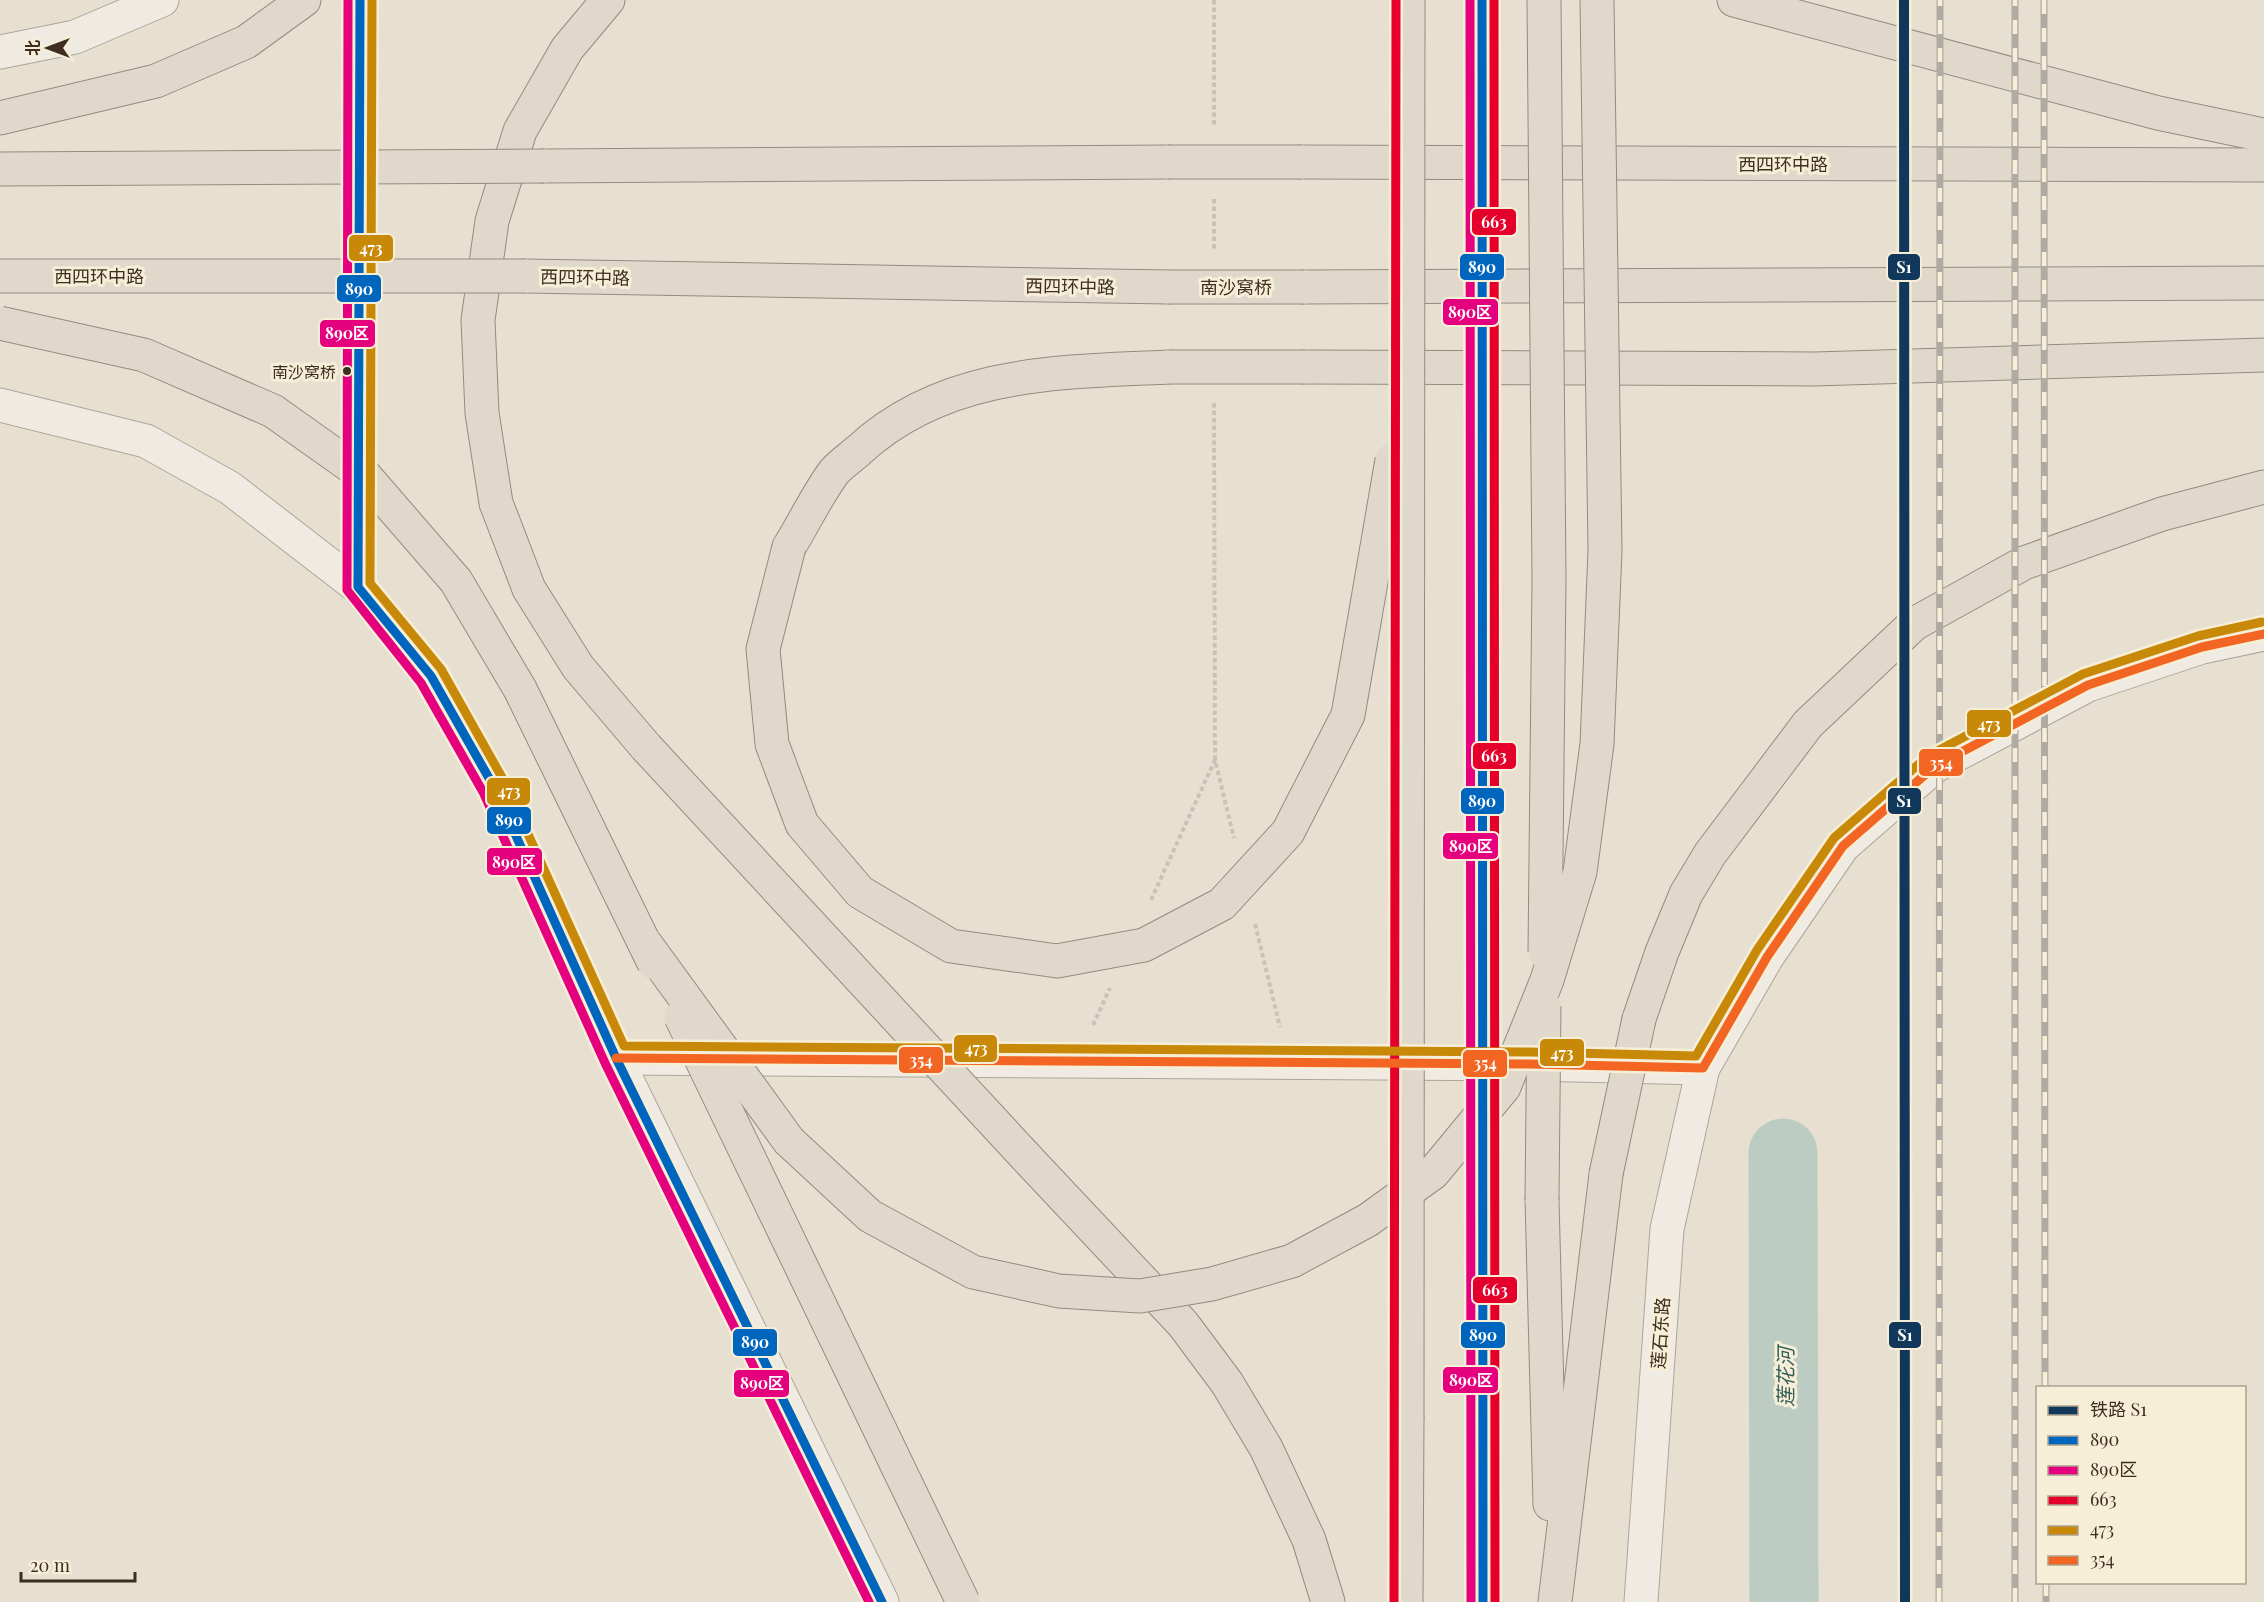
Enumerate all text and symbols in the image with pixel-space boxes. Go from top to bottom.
north arrow [18,18,78,78]
text: 北 [22,40,43,56]
street label: 西四环中路 [1738,152,1828,176]
line badge: 663 [1471,208,1517,236]
text: 663 [1481,211,1507,232]
line badge: 473 [348,234,394,262]
text: 473 [359,237,383,258]
line badge: 890 [1459,253,1505,281]
line badge: S1 [1887,253,1921,281]
text: 890 [1468,256,1496,277]
text: S1 [1896,256,1912,277]
street label: 西四环中路 [54,264,144,288]
street label: 西四环中路 [540,264,630,290]
street label: 西四环中路 [1025,273,1115,299]
line badge: 890 [336,274,382,303]
street label: 南沙窝桥 [1200,275,1272,299]
text: 890 [345,278,373,299]
line badge: 890区 [1442,298,1499,326]
text: 890区 [1448,301,1492,322]
line badge: 890区 [319,319,376,348]
text: 890区 [325,322,369,343]
place label: 南沙窝桥 [272,361,336,382]
marker: 南沙窝桥 [341,365,353,377]
line badge: 473 [1966,709,2012,738]
text: 473 [1977,713,2001,734]
line badge: 663 [1472,742,1517,770]
text: 663 [1481,745,1507,766]
line badge: 354 [1918,748,1964,777]
text: 354 [1929,752,1953,773]
line badge: 473 [486,777,531,806]
text: 473 [497,780,521,801]
line badge: 890 [1460,787,1505,815]
line badge: S1 [1887,787,1922,815]
text: 890 [1468,790,1496,811]
text: S1 [1896,790,1912,811]
line badge: 890 [486,806,532,835]
text: 890 [495,809,523,830]
line badge: 890区 [1442,832,1499,860]
text: 890区 [1449,835,1493,856]
line badge: 890区 [486,847,543,876]
text: 890区 [492,851,536,872]
line badge: 473 [953,1034,998,1063]
text: 473 [964,1037,988,1058]
line badge: 473 [1539,1038,1585,1067]
text: 473 [1550,1042,1574,1063]
line badge: 354 [898,1046,944,1074]
text: 354 [909,1049,933,1070]
line badge: 354 [1462,1049,1508,1078]
text: 354 [1473,1052,1497,1073]
line badge: 663 [1472,1276,1518,1304]
text: 663 [1482,1279,1508,1300]
street label: 莲石东路 [1646,1296,1674,1370]
line badge: 890 [1460,1321,1506,1349]
line badge: S1 [1888,1321,1922,1349]
text: 890 [1469,1324,1497,1345]
text: S1 [1897,1324,1913,1345]
line badge: 890 [732,1328,778,1357]
text: 890 [741,1331,769,1352]
water label: 莲花河 [1771,1343,1798,1407]
line badge: 890区 [1442,1366,1499,1394]
line badge: 890区 [733,1369,790,1398]
text: 890区 [1449,1369,1493,1390]
text: 890区 [740,1372,784,1393]
legend [2036,1386,2246,1584]
text: 铁路 S1 [2090,1397,2147,1421]
text: 890 [2090,1427,2119,1451]
text: 890区 [2090,1457,2137,1481]
text: 663 [2090,1487,2117,1511]
text: 473 [2090,1517,2114,1541]
scale bar [21,1545,135,1583]
text: 354 [2090,1547,2115,1571]
text: 20 m [30,1553,70,1577]

